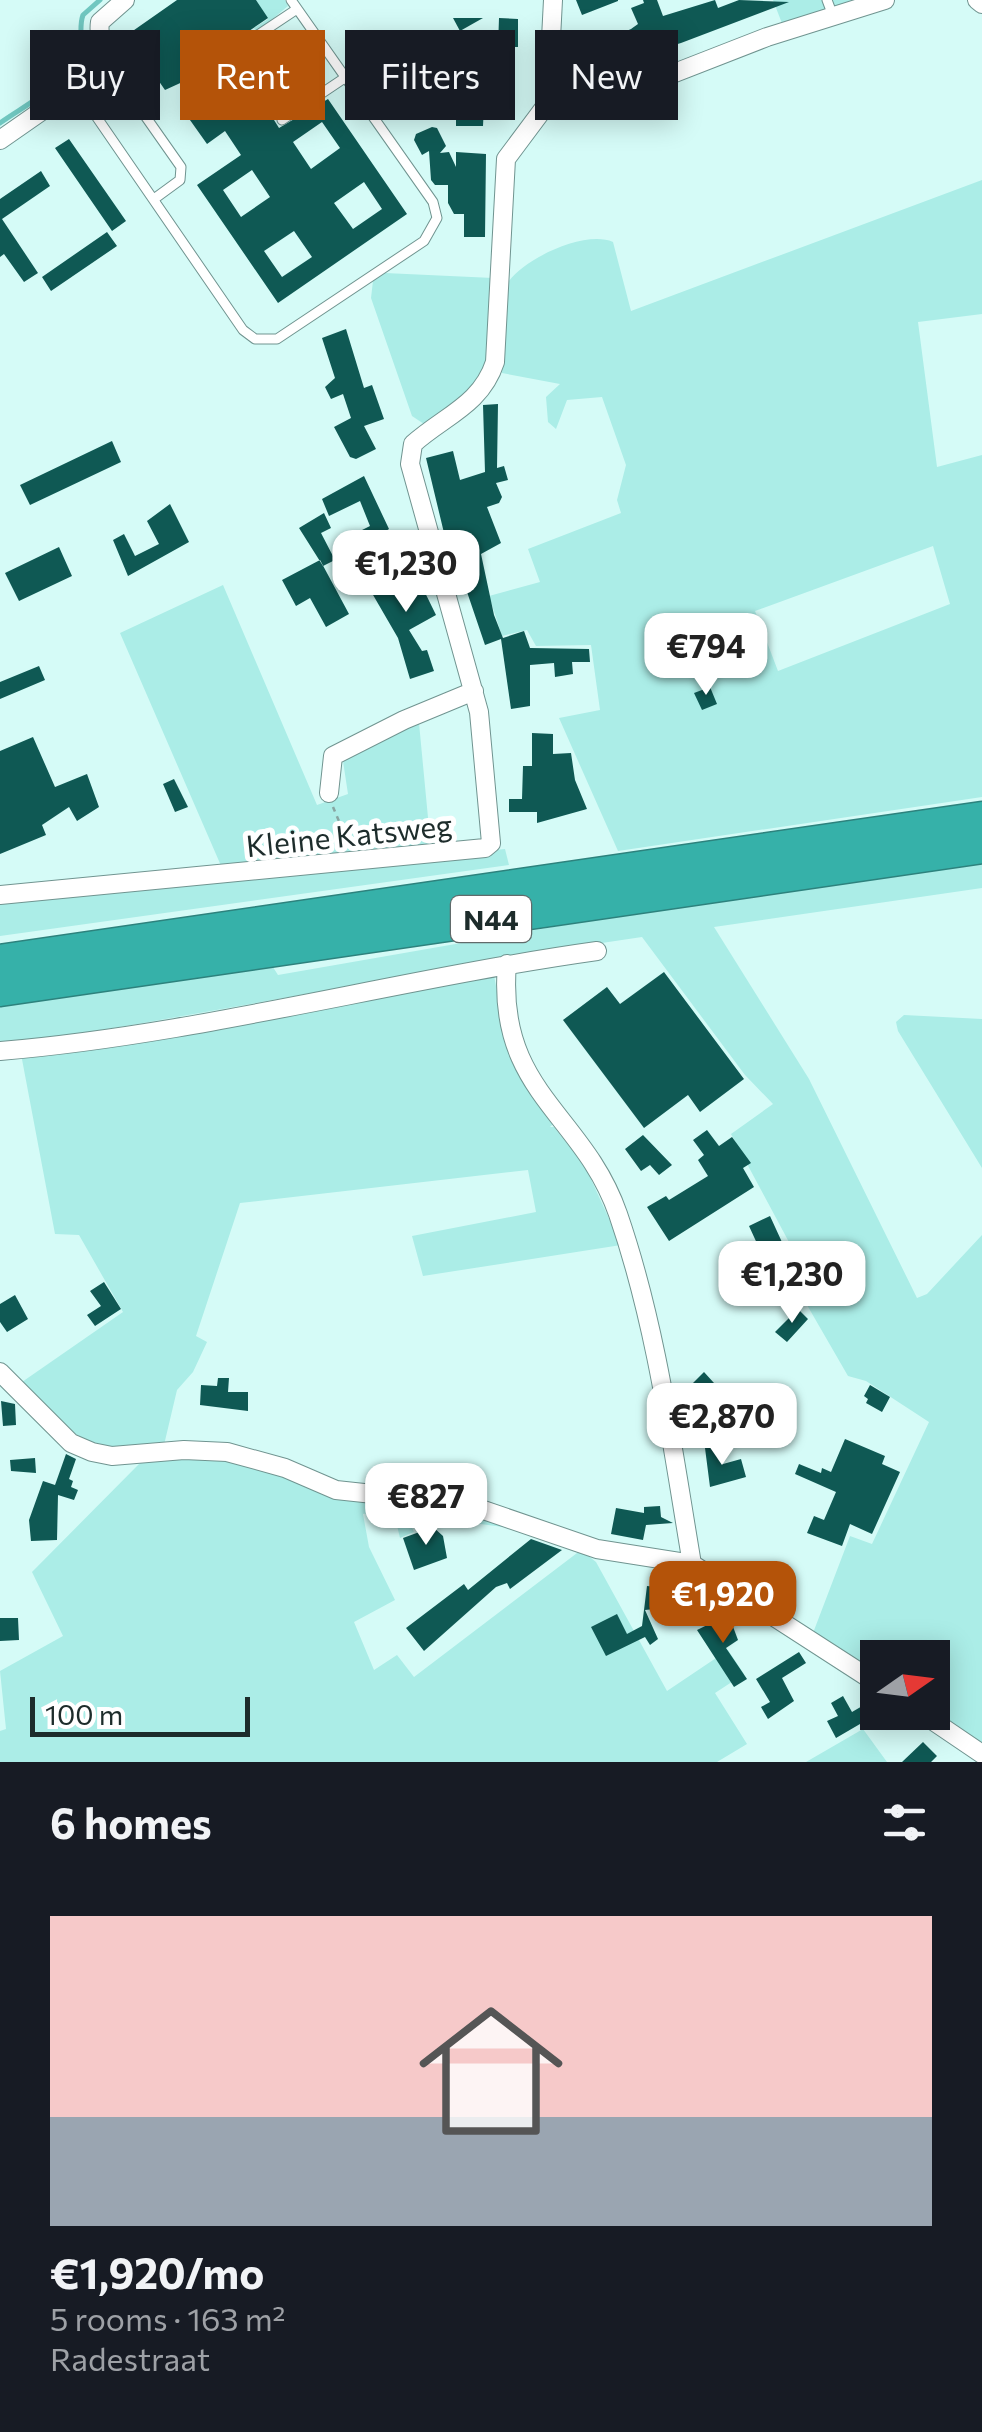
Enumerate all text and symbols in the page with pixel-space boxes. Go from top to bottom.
chip: Buy [30,30,160,120]
chip: Rent [180,30,325,120]
chip: Filters [345,30,515,120]
chip: New [535,30,678,120]
pin: €1,230 [325,530,487,615]
text: €1,230 [354,542,458,582]
pin: €794 [647,613,765,698]
text: €794 [666,625,746,665]
street label: Kleine Katsweg [244,805,454,863]
road number: N44 [451,896,531,942]
pin: €1,230 [711,1241,873,1326]
text: €1,230 [740,1253,844,1293]
pin: €2,870 [641,1383,803,1468]
text: €2,870 [669,1395,775,1435]
pin: €827 [367,1463,485,1548]
text: €827 [387,1475,465,1515]
pin: €1,920 [642,1561,804,1646]
text: €1,920 [671,1573,775,1613]
north arrow [860,1640,950,1730]
map controls [860,1640,950,1730]
scale bar [30,1692,250,1736]
text: 100 m [45,1697,123,1731]
icon: filters [877,1795,932,1850]
text: 6 homes [50,1796,212,1848]
icon: home [401,1981,581,2161]
text: €1,920/mo [50,2246,264,2298]
text: 5 rooms · 163 m² [50,2298,285,2338]
text: Radestraat [50,2338,210,2378]

